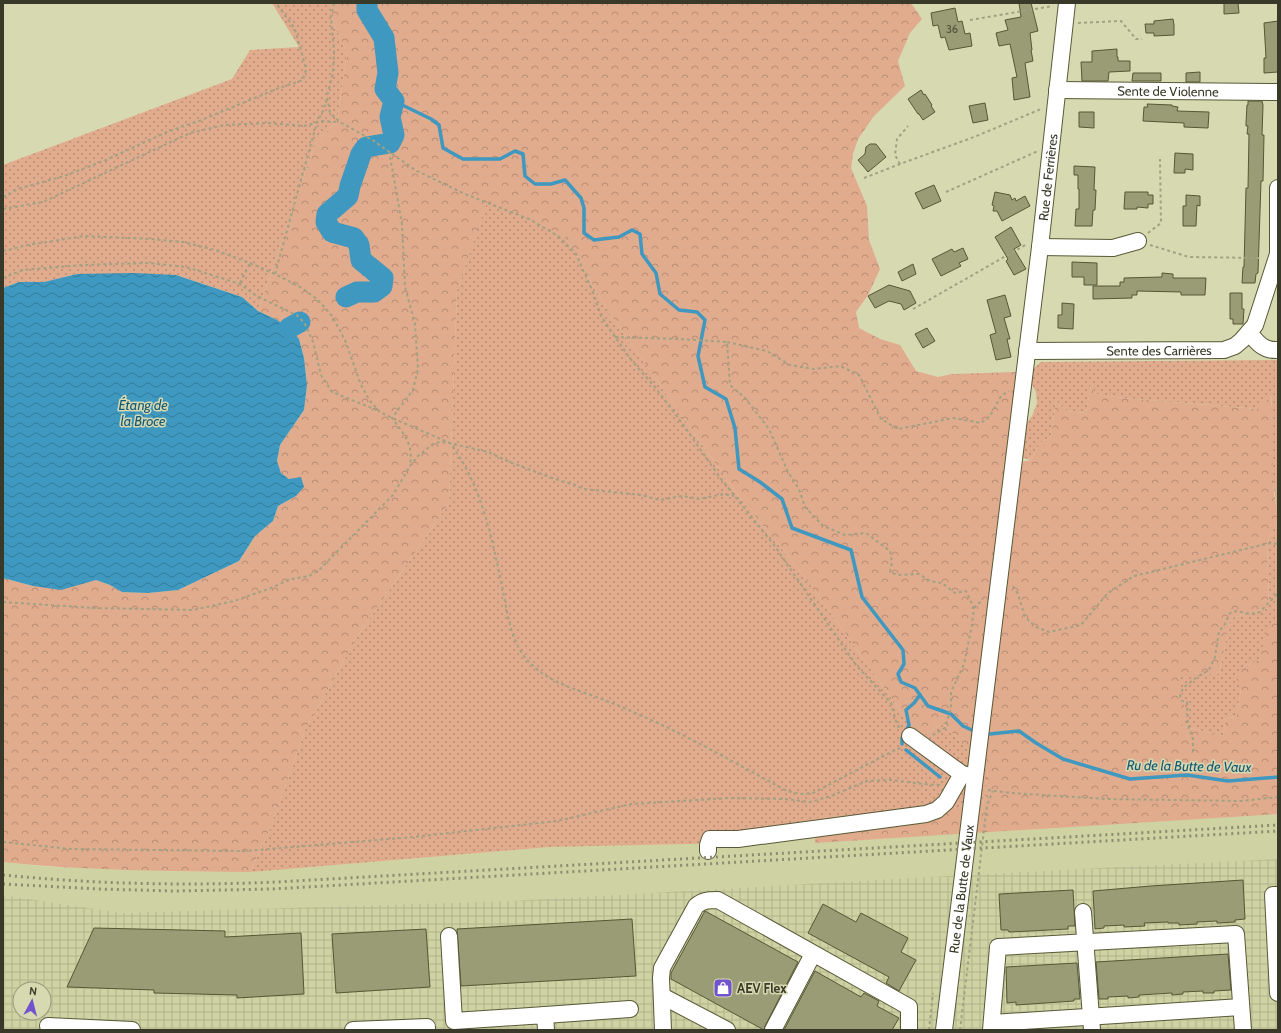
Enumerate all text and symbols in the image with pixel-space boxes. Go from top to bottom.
house number: 36 [946,22,958,36]
street label: Sente de Violenne [1117,83,1219,99]
street label: Rue de Ferrières [1035,132,1061,222]
street label: Sente des Carrières [1106,342,1212,359]
water label: Étang de la Broce [118,396,168,430]
water label: Ru de la Butte de Vaux [1126,756,1253,776]
street label: Rue de la Butte de Vaux [945,823,977,954]
shop icon: AEV Flex [712,977,734,999]
place label: AEV Flex [737,980,787,996]
north arrow [12,981,52,1021]
text: N [29,984,38,998]

